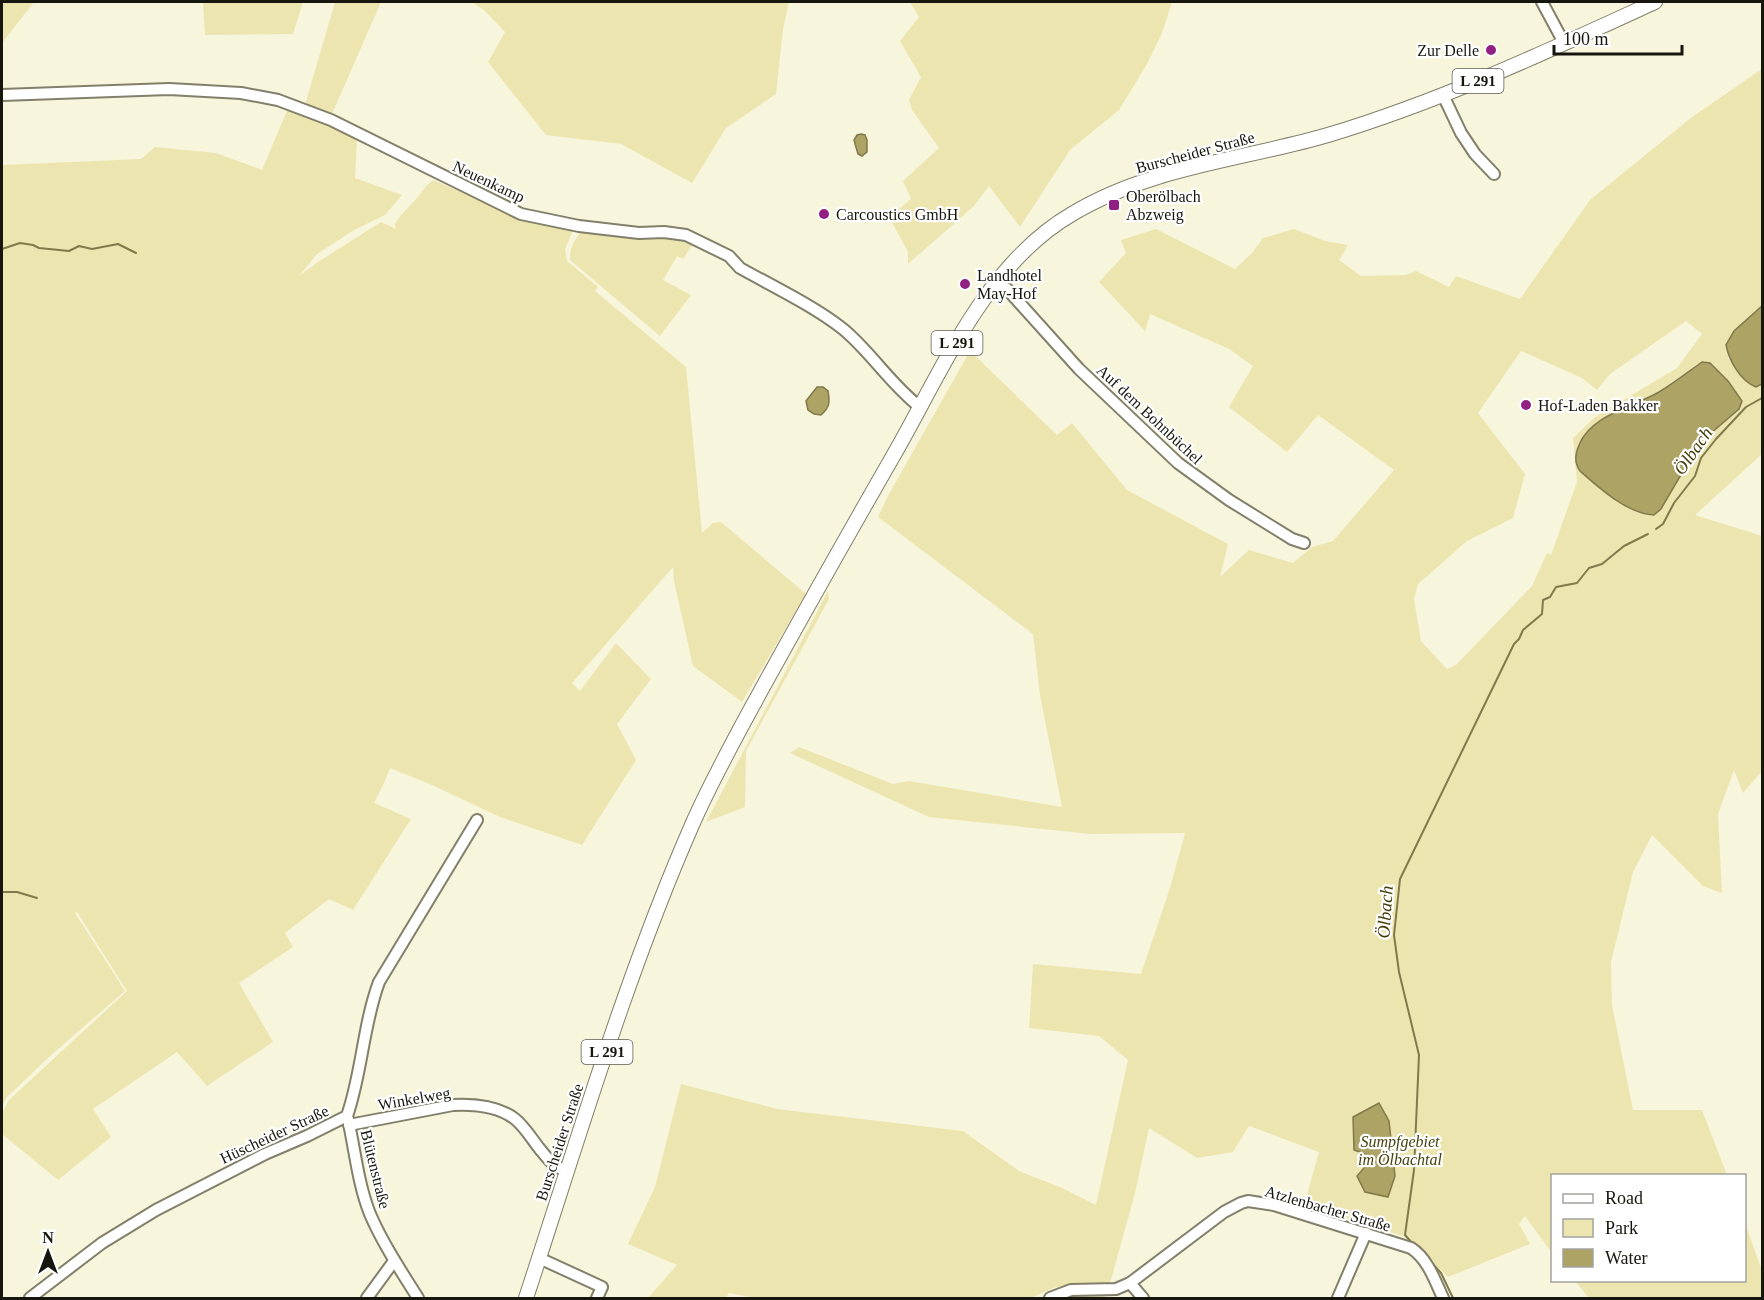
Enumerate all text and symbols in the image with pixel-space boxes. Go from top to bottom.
scale bar [1554,18,1682,56]
text: 100 m [1563,29,1609,49]
place label: Zur Delle [1417,42,1479,59]
marker: Zur Delle [1484,43,1498,57]
road number: L 291 [1452,69,1504,93]
street label: Burscheider Straße [1134,128,1256,177]
street label: Neuenkamp [450,157,527,206]
place label: Oberölbach Abzweig [1126,188,1201,224]
marker: Oberölbach Abzweig [1107,198,1121,212]
place label: Carcoustics GmbH [836,206,959,223]
marker: Carcoustics GmbH [817,207,831,221]
place label: Landhotel May-Hof [977,267,1042,303]
marker: Landhotel May-Hof [958,277,972,291]
road number: L 291 [932,331,982,355]
street label: Auf dem Bohnbüchel [1093,361,1206,468]
place label: Hof-Laden Bakker [1538,397,1659,414]
marker: Hof-Laden Bakker [1519,398,1533,412]
water label: Ölbach [1670,424,1716,478]
water label: Ölbach [1373,885,1397,939]
road number: L 291 [582,1040,632,1064]
street label: Burscheider Straße [533,1081,586,1203]
street label: Winkelweg [377,1084,452,1114]
street label: Hüscheider Straße [217,1102,331,1167]
street label: Blütenstraße [357,1128,394,1210]
park label: Sumpfgebiet im Ölbachtal [1358,1133,1443,1168]
legend [1551,1174,1746,1282]
street label: Atzlenbacher Straße [1263,1182,1393,1235]
text: Road [1605,1188,1643,1208]
text: Park [1605,1218,1638,1238]
north arrow [18,1222,78,1282]
text: N [42,1229,54,1246]
text: Water [1605,1248,1648,1268]

